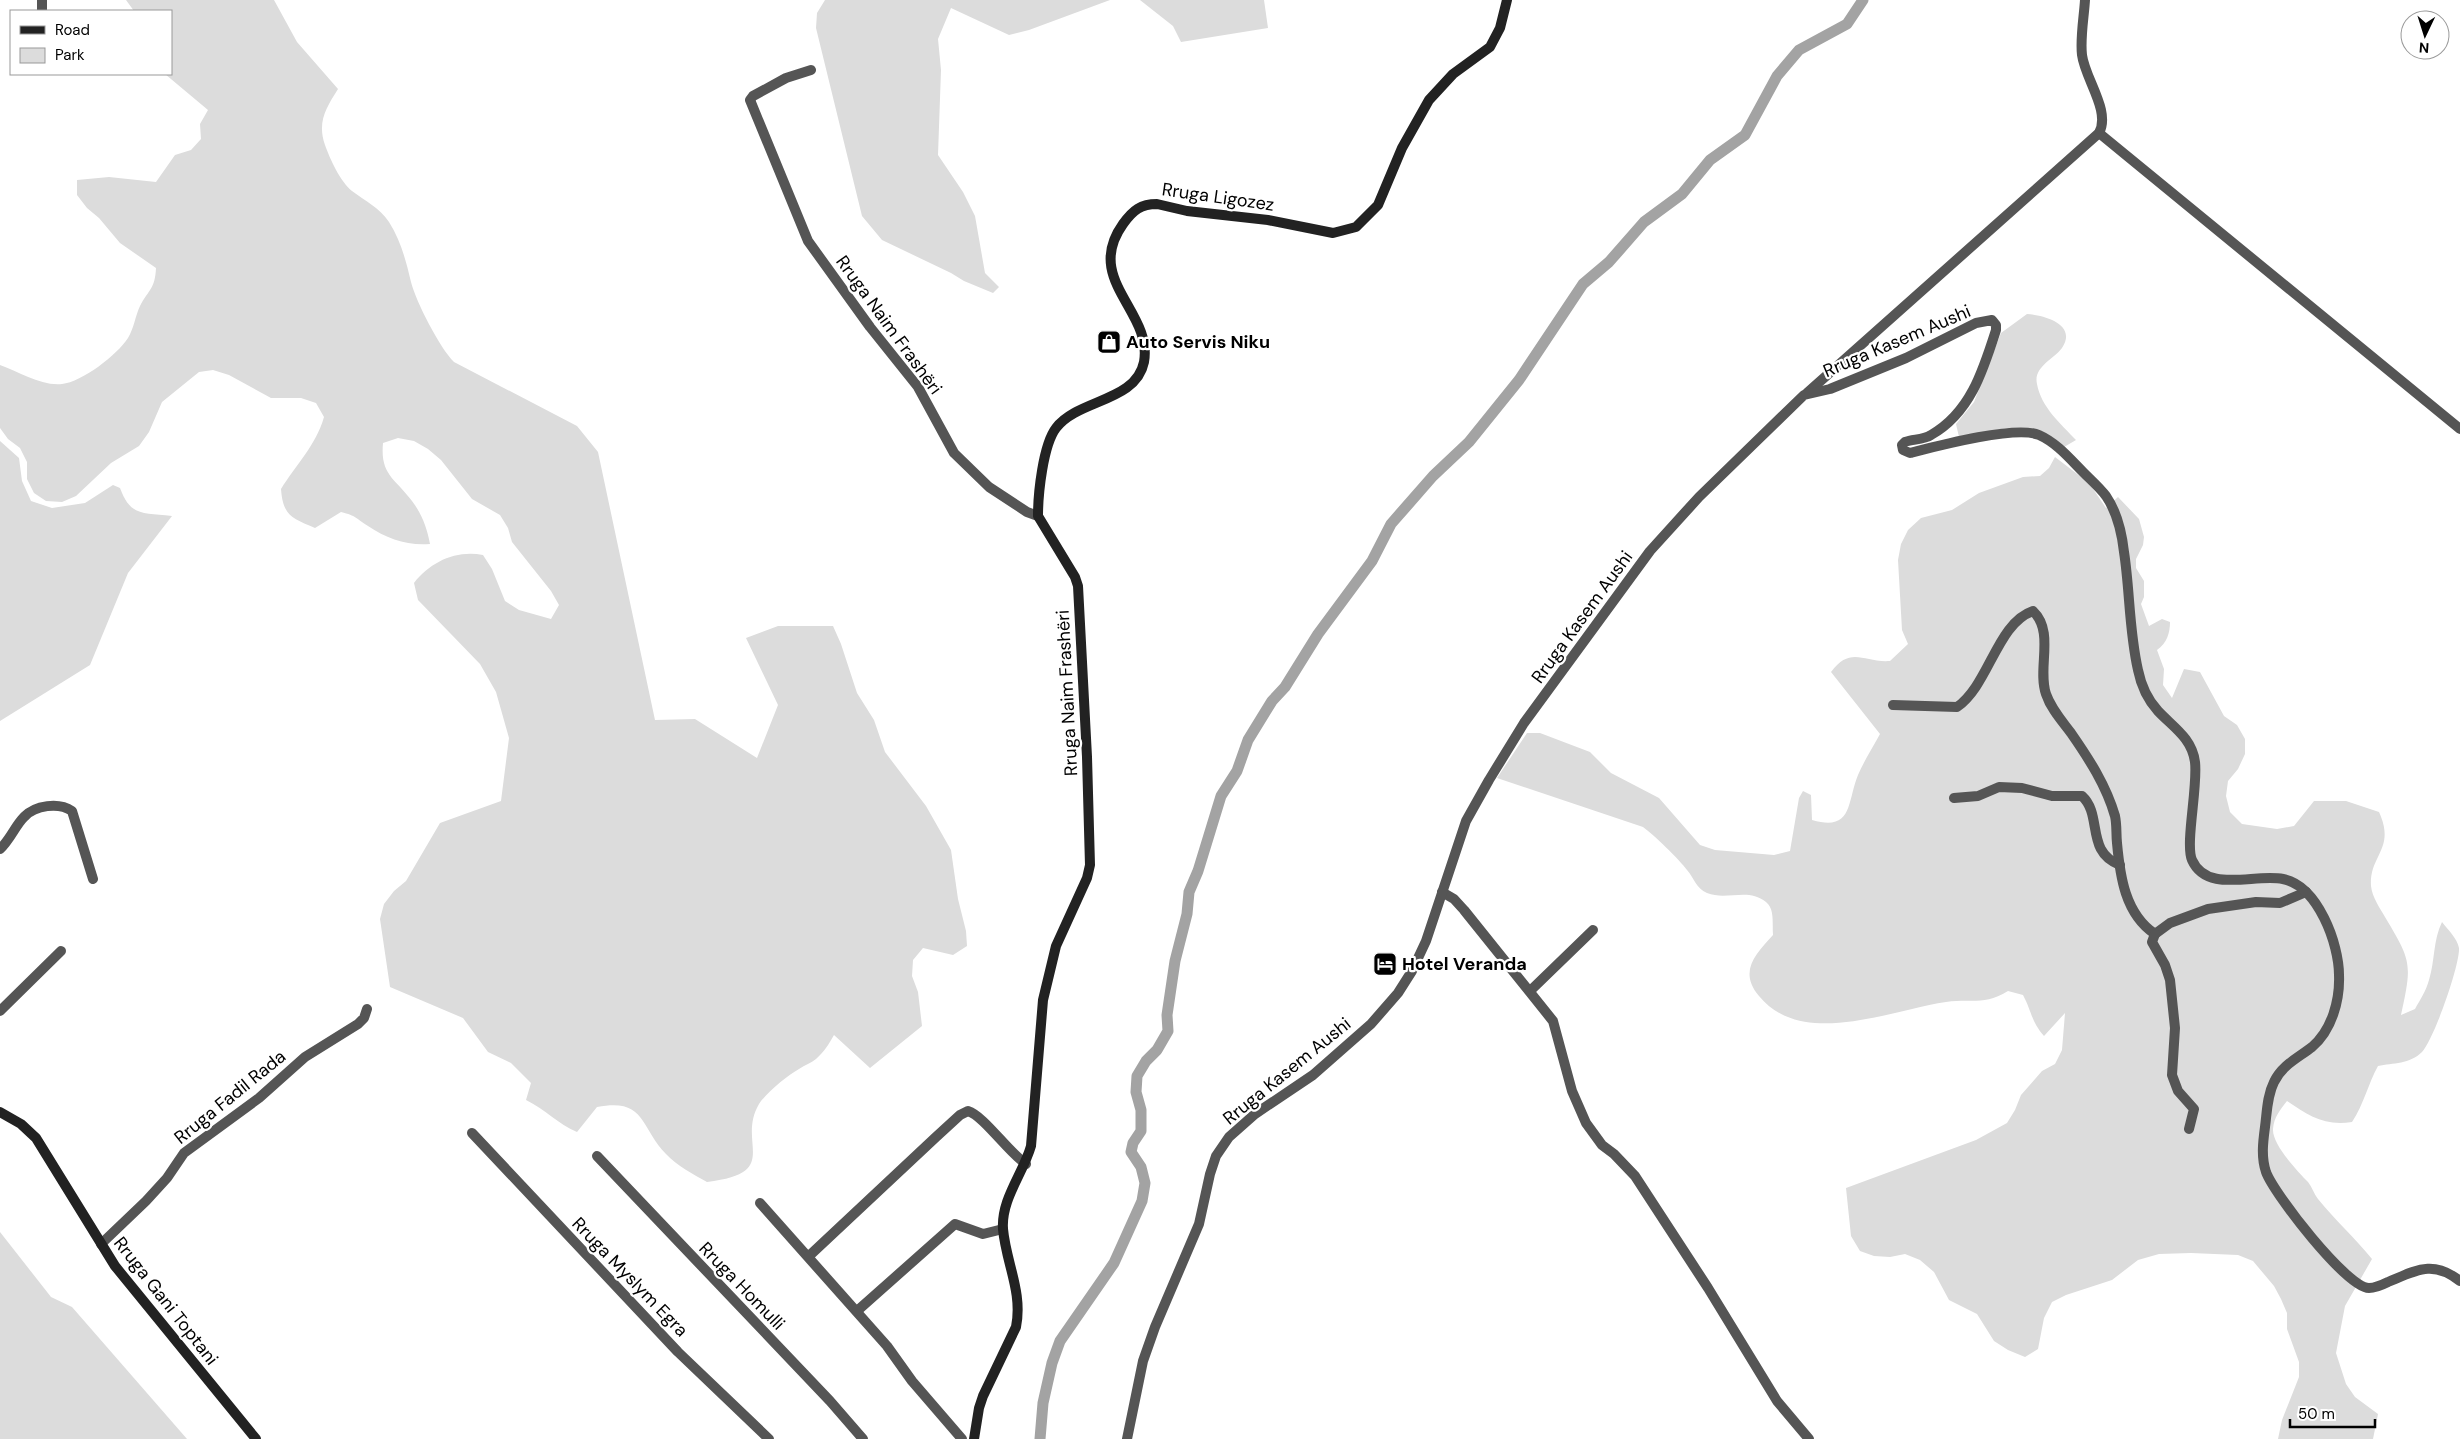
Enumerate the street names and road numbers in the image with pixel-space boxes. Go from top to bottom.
street label: Rruga Ligozez [1160,177,1276,217]
street label: Rruga Naim Frashëri [830,251,948,399]
street label: Rruga Kasem Aushi [1820,299,1974,383]
street label: Rruga Kasem Aushi [1526,546,1638,688]
street label: Rruga Naim Frashëri [1051,609,1083,777]
street label: Rruga Kasem Aushi [1218,1012,1356,1130]
street label: Rruga Fadil Rada [169,1045,291,1149]
street label: Rruga Myslym Egra [567,1212,693,1342]
street label: Rruga Gani Toptani [108,1232,224,1370]
street label: Rruga Homulli [694,1237,790,1335]

